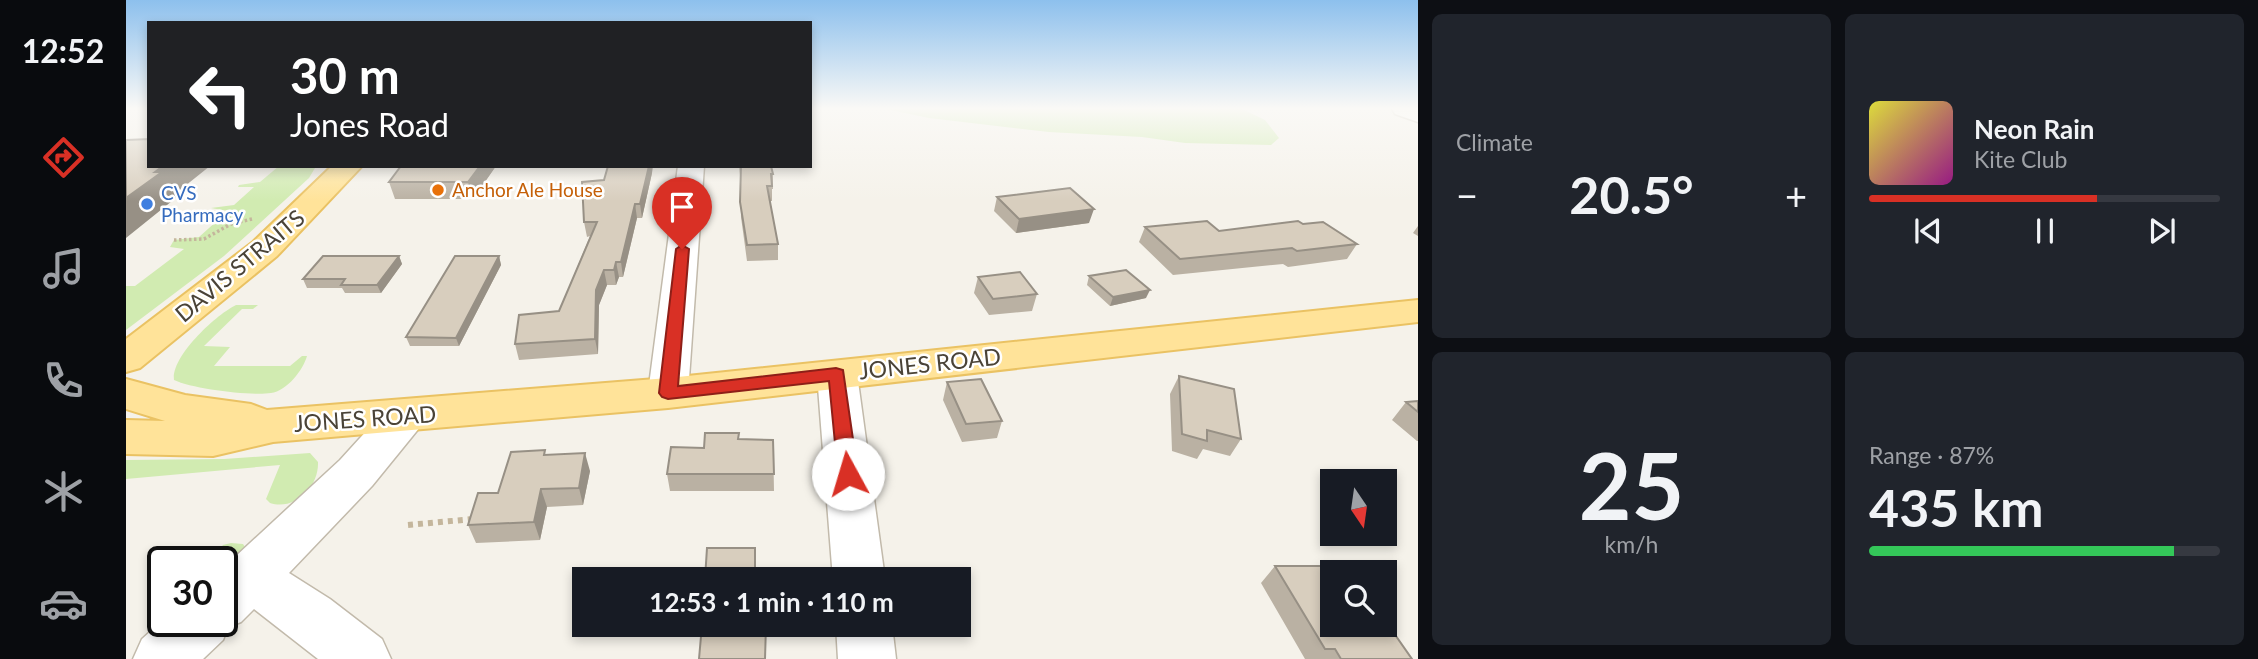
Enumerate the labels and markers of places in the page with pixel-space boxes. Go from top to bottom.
pin [652,177,712,249]
place label: Anchor Ale House [452,178,603,201]
place label: CVS Pharmacy [161,181,243,226]
marker: Anchor Ale House [430,182,446,198]
marker: CVS Pharmacy [139,196,155,212]

